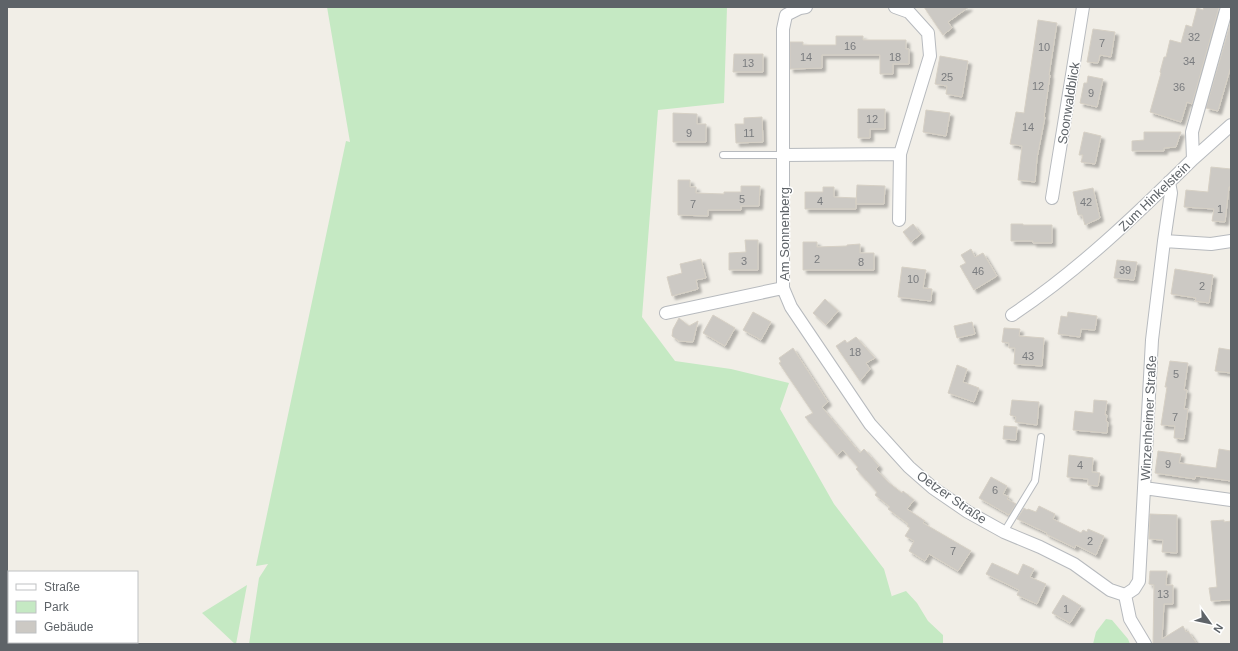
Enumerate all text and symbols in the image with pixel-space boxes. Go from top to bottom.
house number: 32 [1188,31,1200,43]
house number: 7 [1099,37,1105,49]
house number: 16 [844,40,856,52]
house number: 10 [1038,41,1050,53]
house number: 14 [800,51,812,63]
house number: 18 [889,51,901,63]
house number: 34 [1183,55,1195,67]
house number: 13 [742,57,754,69]
street label: Soonwaldblick [1055,60,1082,145]
house number: 25 [941,71,953,83]
house number: 12 [1032,80,1044,92]
house number: 36 [1173,81,1185,93]
house number: 9 [1088,87,1094,99]
house number: 12 [866,113,878,125]
house number: 14 [1022,121,1034,133]
house number: 9 [686,127,692,139]
house number: 11 [743,127,755,139]
street label: Zum Hinkelstein [1116,159,1193,234]
street label: Am Sonnenberg [777,187,792,281]
house number: 5 [739,193,745,205]
house number: 4 [817,195,823,207]
house number: 42 [1080,196,1092,208]
house number: 7 [690,198,696,210]
house number: 1 [1217,203,1223,215]
house number: 2 [814,253,820,265]
house number: 3 [741,255,747,267]
house number: 8 [858,256,864,268]
house number: 39 [1119,264,1131,276]
house number: 46 [972,265,984,277]
house number: 10 [907,273,919,285]
house number: 2 [1199,280,1205,292]
house number: 18 [849,346,861,358]
house number: 43 [1022,350,1034,362]
street label: Winzenheimer Straße [1138,355,1159,481]
house number: 5 [1173,368,1179,380]
house number: 7 [1172,411,1178,423]
house number: 9 [1165,458,1171,470]
house number: 4 [1077,459,1083,471]
street label: Oetzer Straße [914,468,989,527]
house number: 6 [992,484,998,496]
house number: 2 [1087,535,1093,547]
house number: 7 [950,545,956,557]
legend [8,571,138,643]
text: Straße [44,580,80,594]
house number: 13 [1157,588,1169,600]
text: Park [44,600,70,614]
house number: 1 [1063,603,1069,615]
north arrow [1190,603,1230,643]
text: Gebäude [44,620,94,634]
text: N [1211,622,1226,635]

